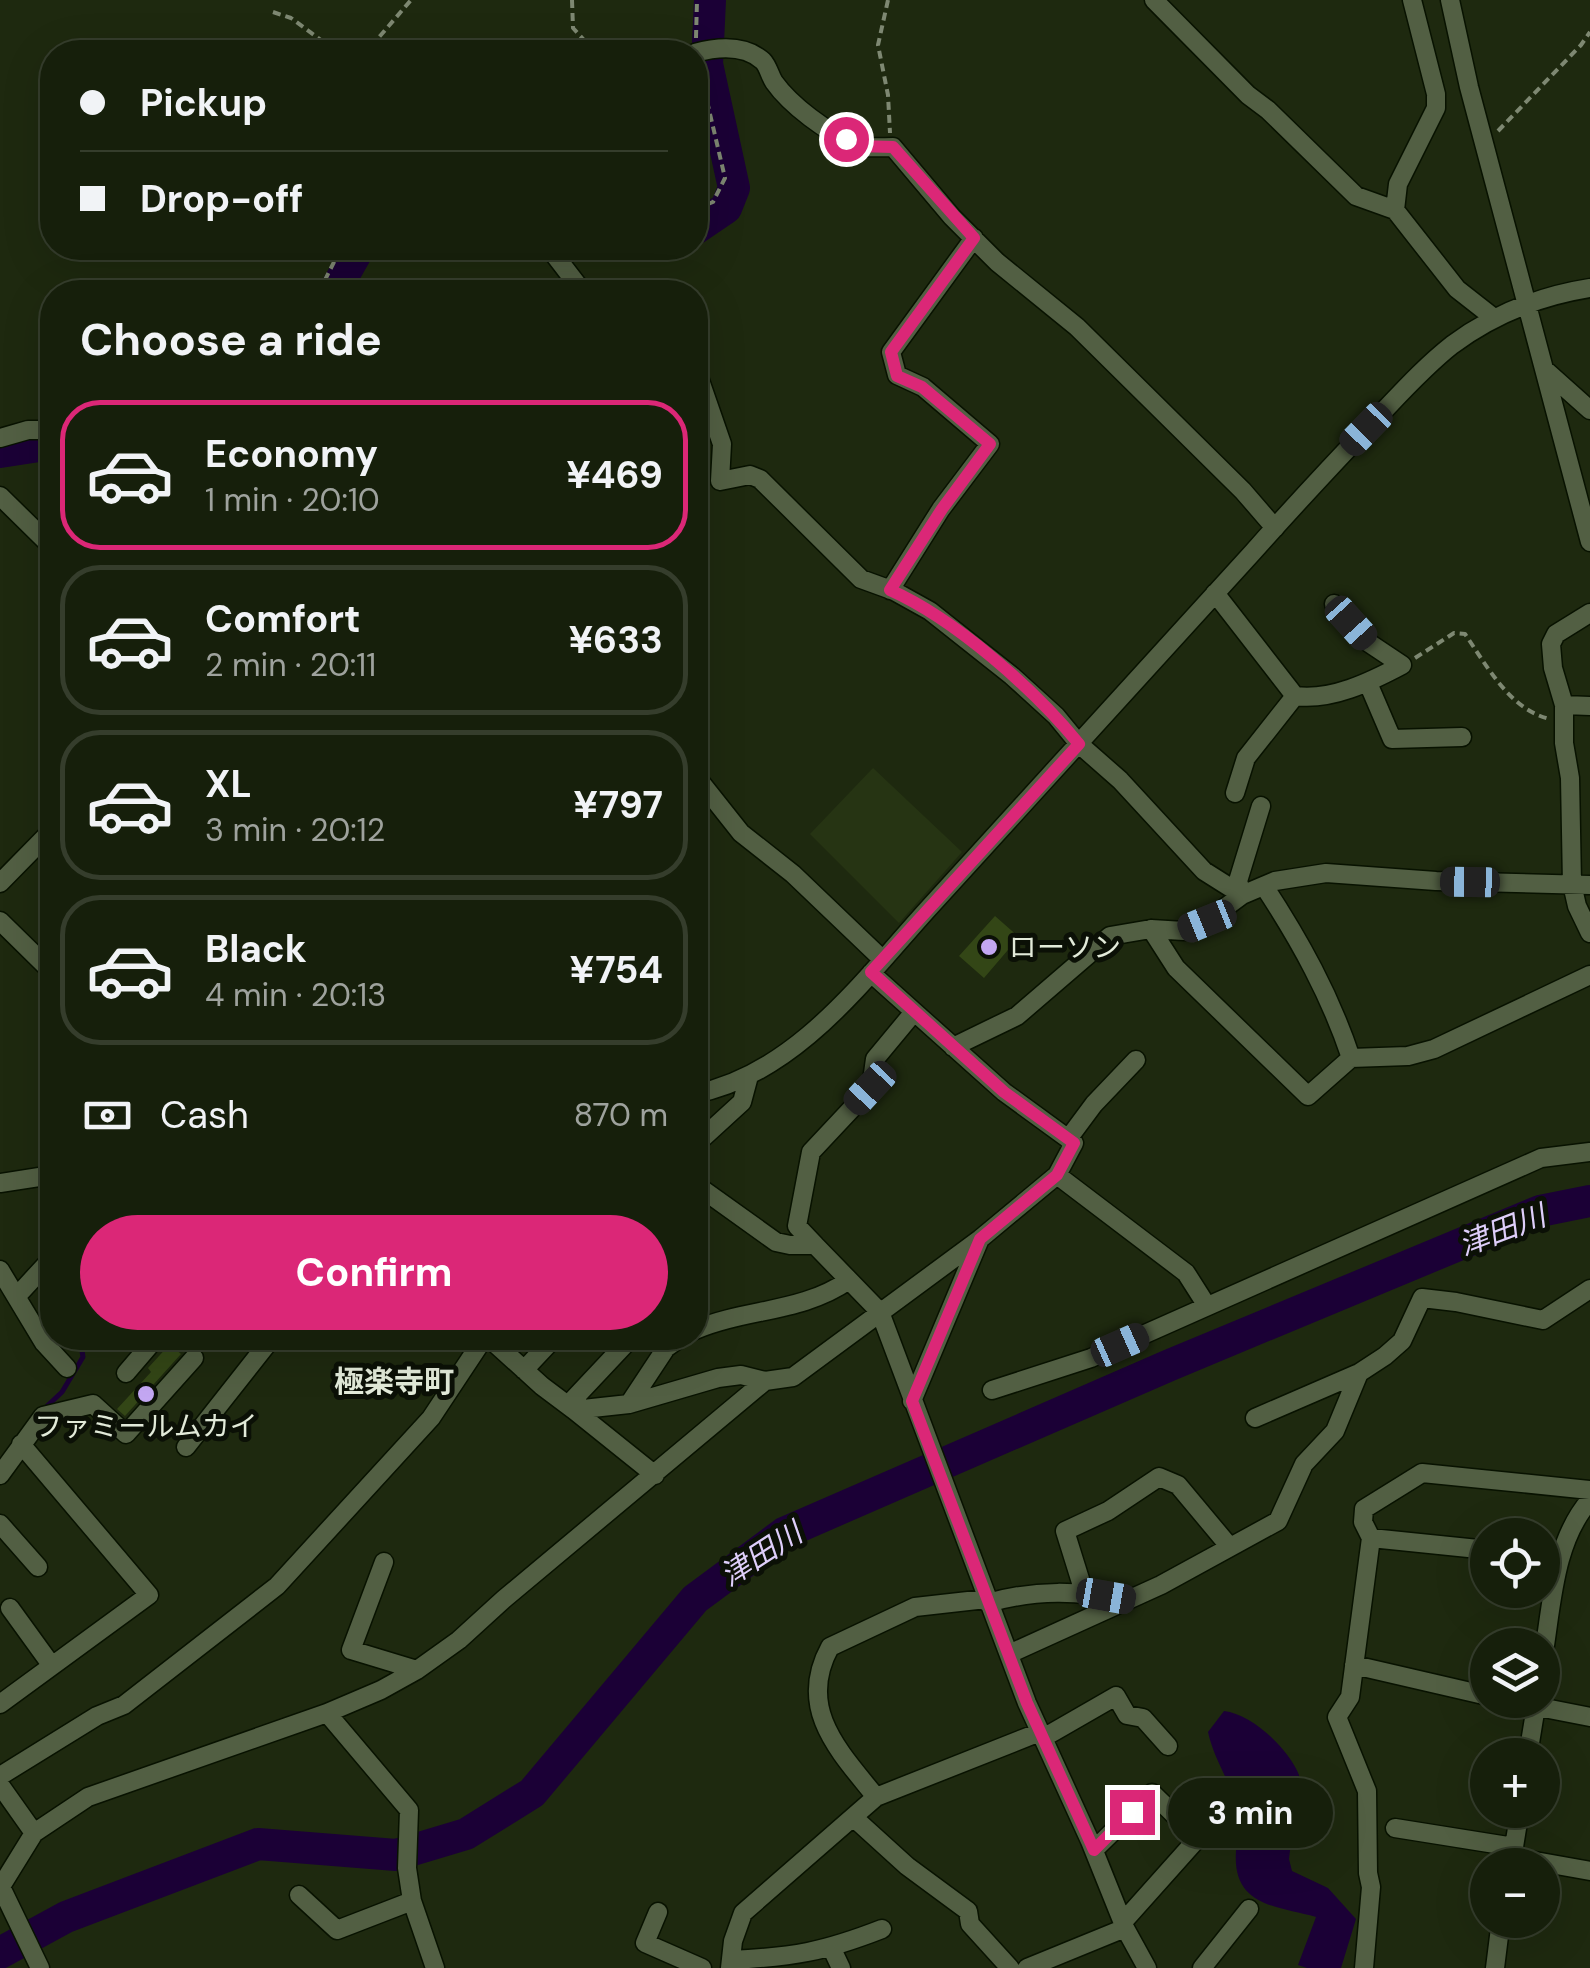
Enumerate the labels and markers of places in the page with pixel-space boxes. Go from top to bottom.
place label: ローソン [1009,929,1121,966]
marker: ローソン [978,936,1000,958]
marker: ファミールムカイ [135,1383,157,1405]
place label: ファミールムカイ [34,1408,258,1445]

